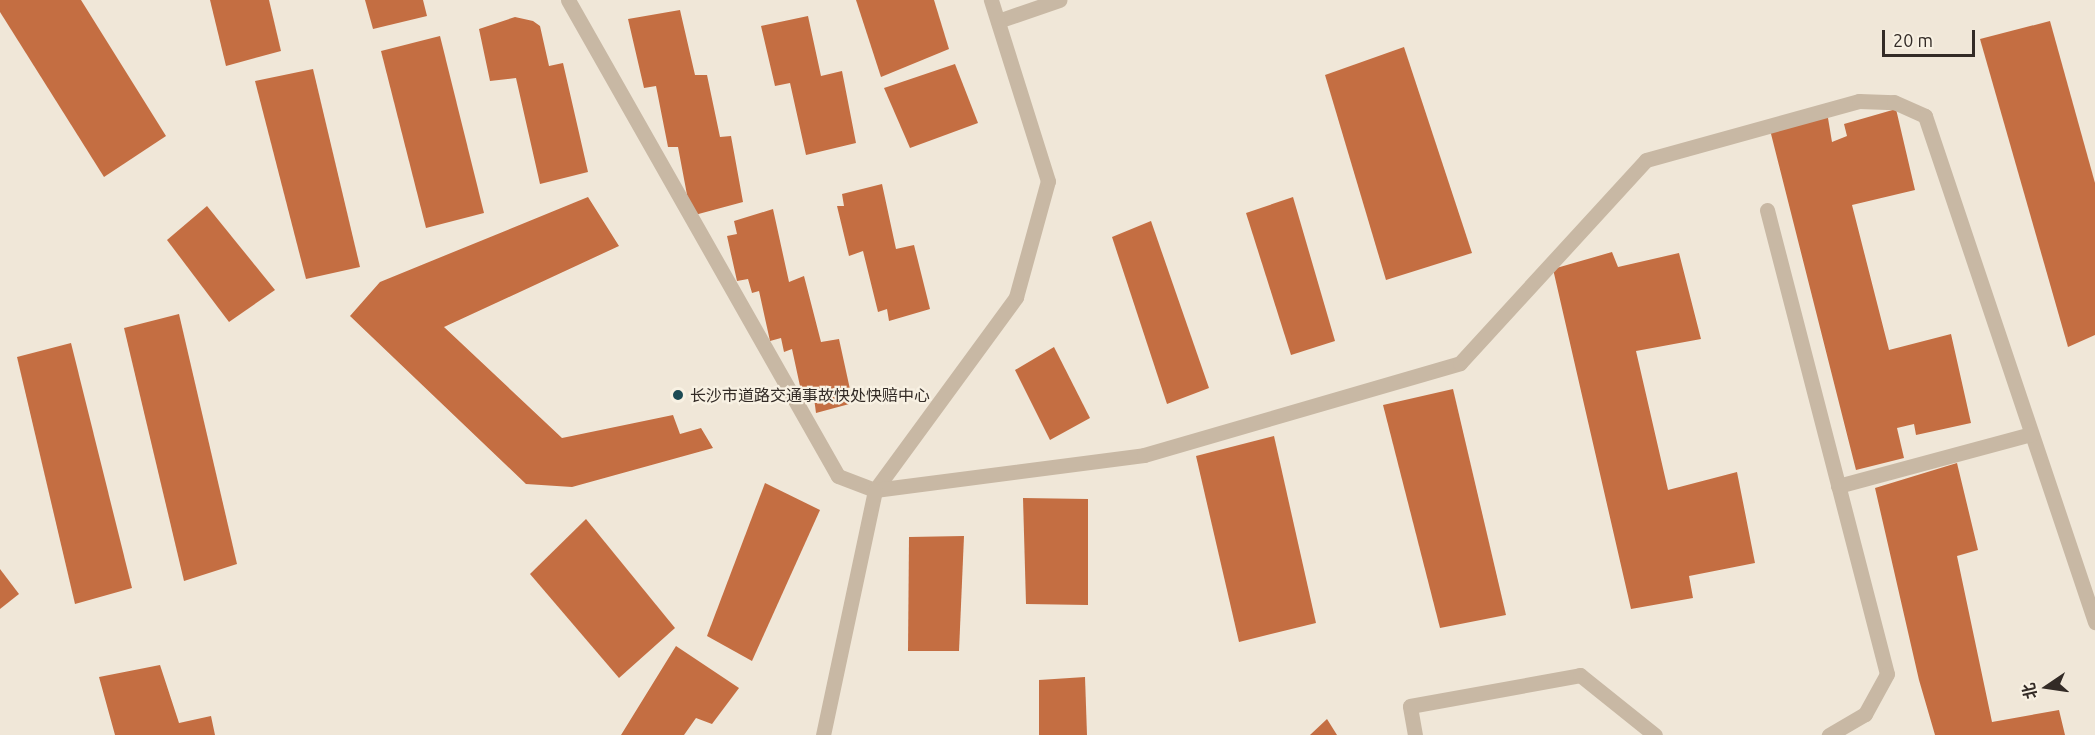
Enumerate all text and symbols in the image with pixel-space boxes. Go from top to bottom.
scale bar [1885,18,1978,56]
text: 20 m [1893,30,1933,50]
place label: 长沙市道路交通事故快处快赔中心 [690,385,930,405]
marker: 长沙市道路交通事故快处快赔中心 [671,388,685,402]
north arrow [2017,657,2077,717]
text: 北 [2019,681,2040,701]

